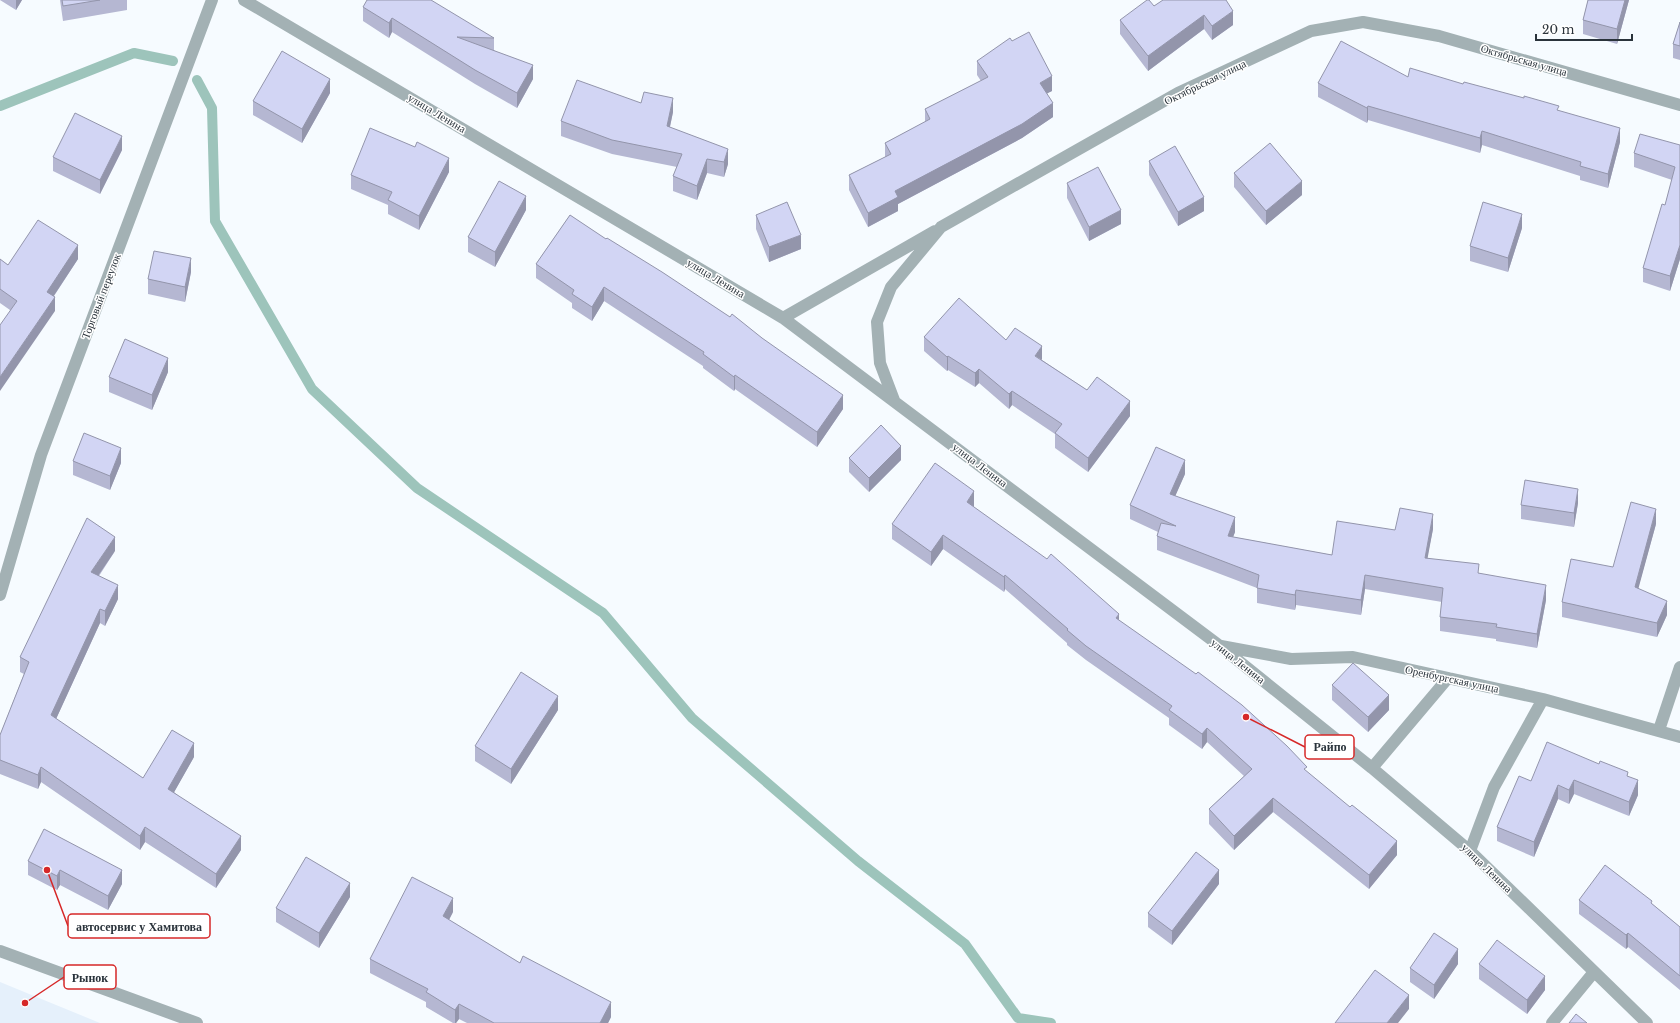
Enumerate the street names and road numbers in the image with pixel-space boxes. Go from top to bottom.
street label: Октябрьская улица [1479,41,1569,79]
street label: Октябрьская улица [1162,56,1248,108]
street label: улица Ленина [405,90,469,136]
street label: Торговый переулок [78,251,124,341]
street label: улица Ленина [684,255,748,301]
street label: улица Ленина [950,440,1010,490]
street label: улица Ленина [1208,635,1268,687]
street label: Оренбургская улица [1404,662,1500,696]
street label: улица Ленина [1459,840,1515,896]

